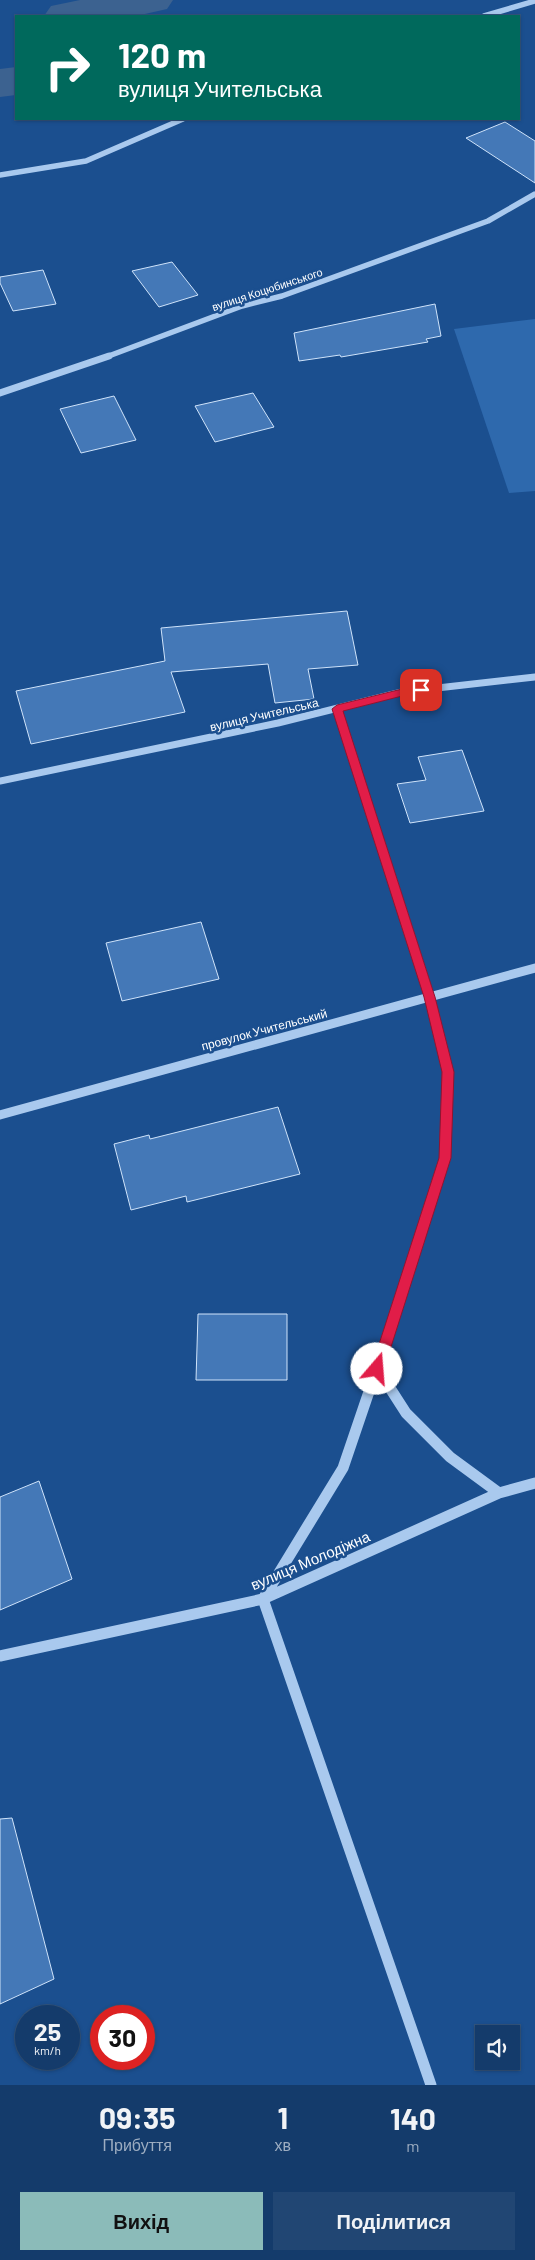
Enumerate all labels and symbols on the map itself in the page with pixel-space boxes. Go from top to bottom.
street label: вулиця Коцюбинського [210,265,324,313]
pin [400,669,442,711]
street label: вулиця Учительська [208,695,320,734]
street label: провулок Учительський [200,1005,329,1053]
position arrow [350,1342,402,1394]
street label: вулиця Молодіжна [248,1526,373,1593]
speed limit sign: 30 [90,2005,155,2070]

